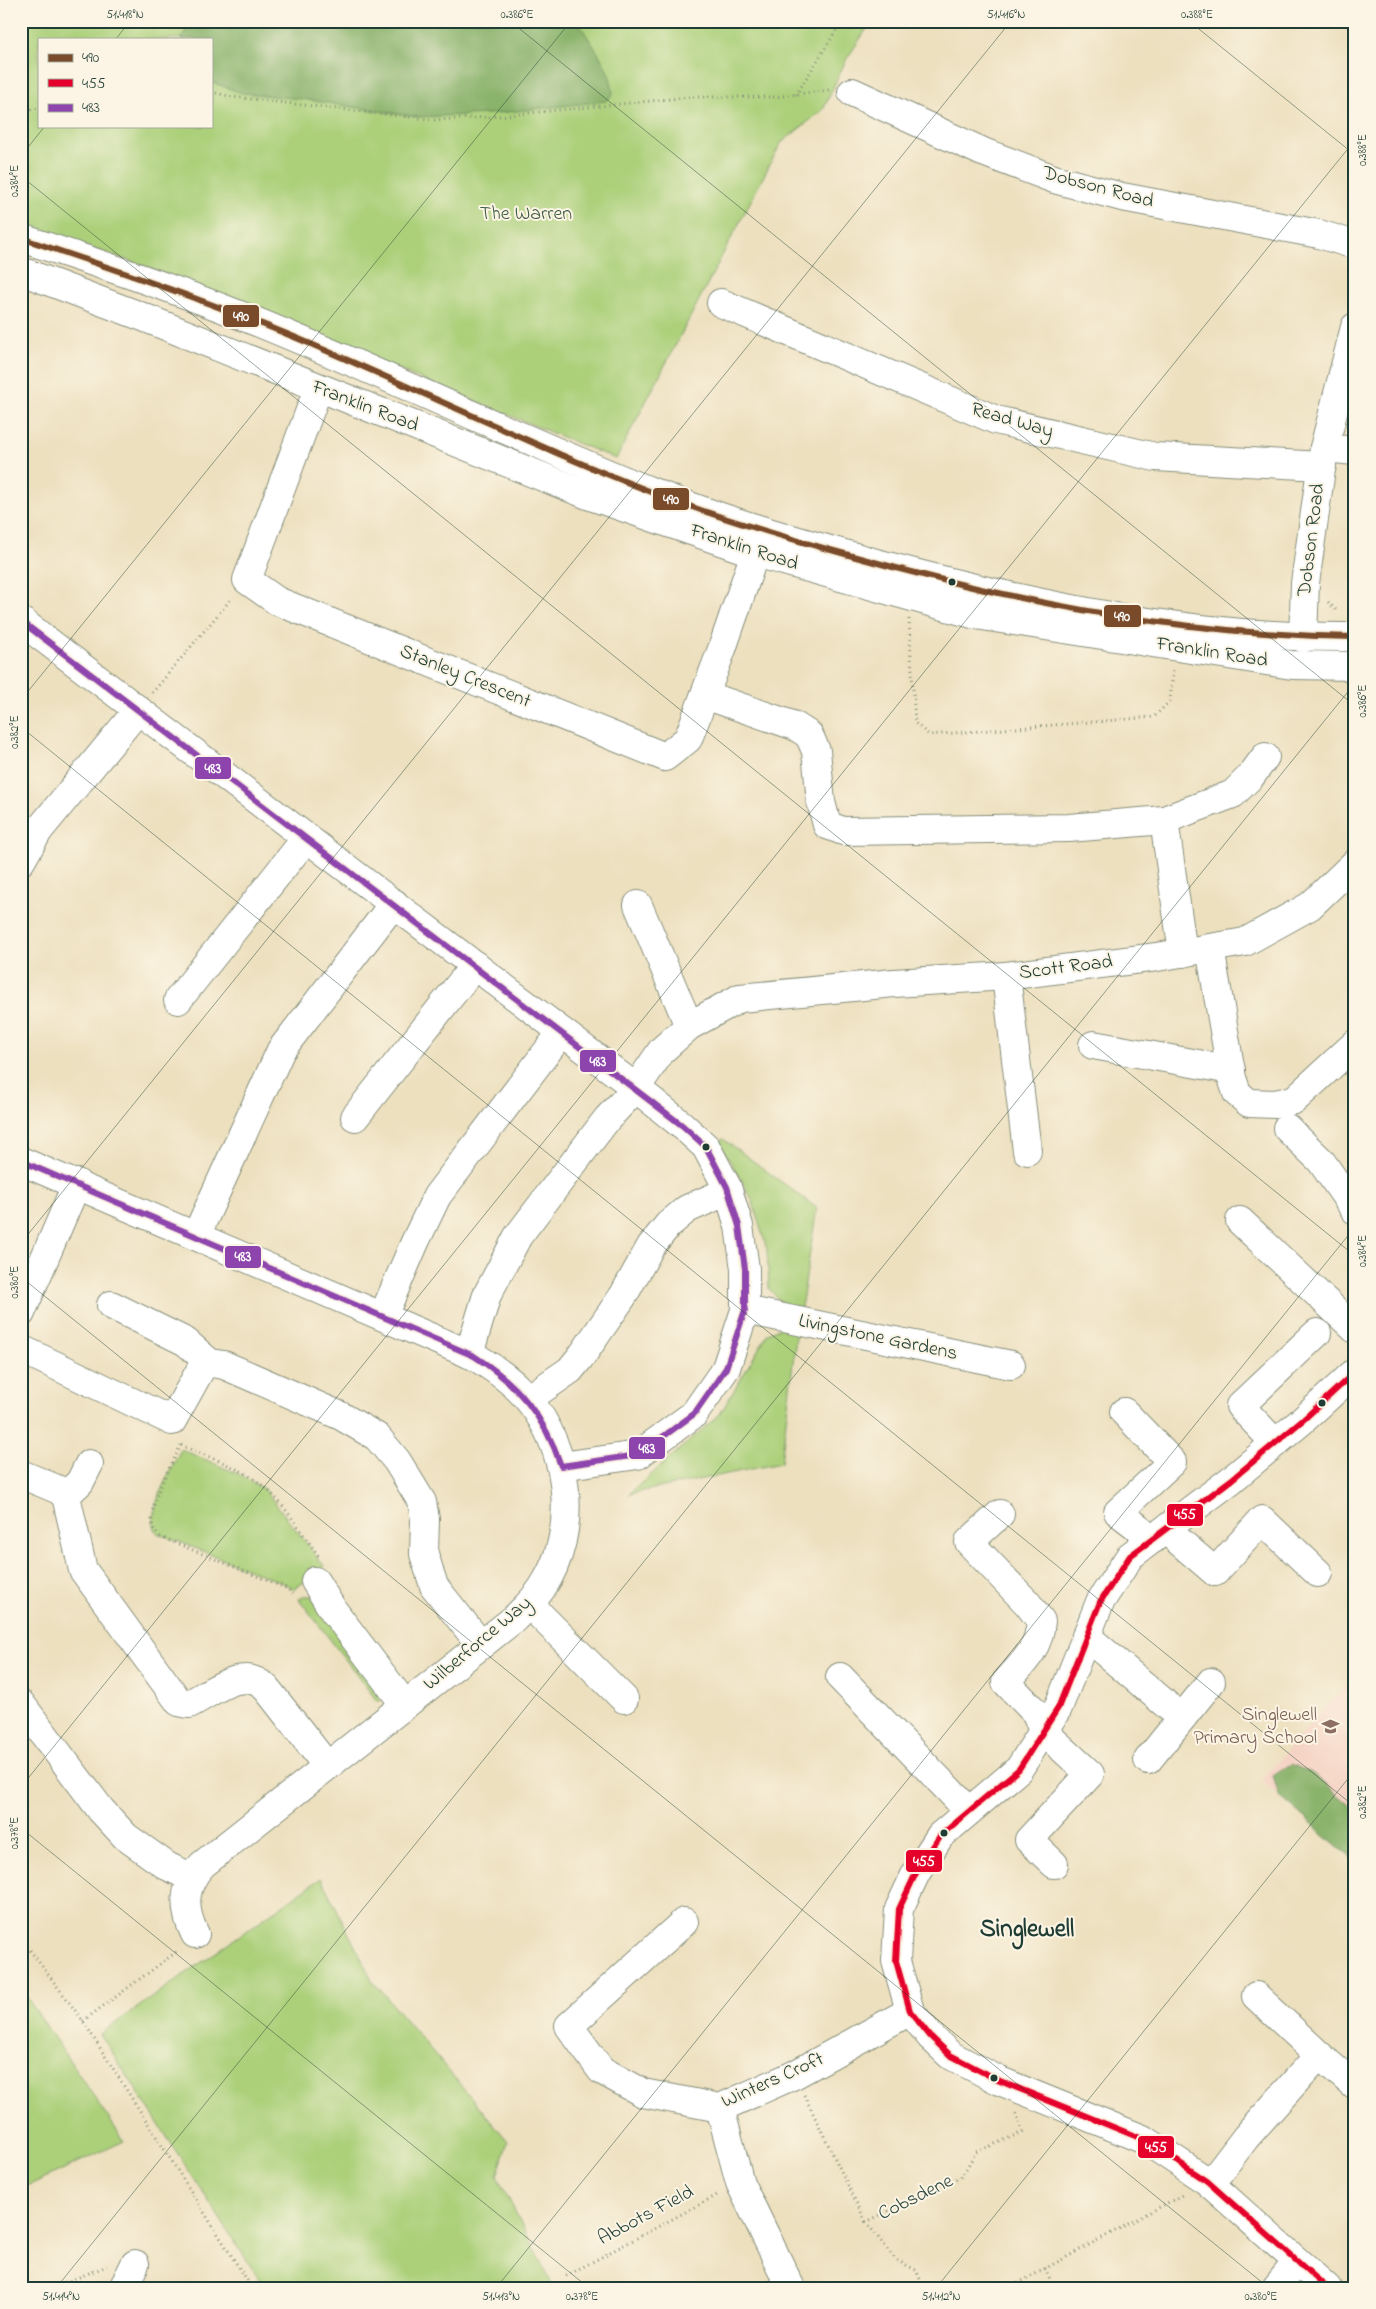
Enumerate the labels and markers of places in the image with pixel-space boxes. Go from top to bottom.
unlabelled marker [947,577,957,587]
unlabelled marker [701,1142,711,1152]
unlabelled marker [1317,1398,1327,1408]
place label: Singlewell Primary School [1193,1701,1317,1753]
school or university icon: Singlewell Primary School [1321,1717,1341,1737]
unlabelled marker [939,1828,949,1838]
unlabelled marker [989,2073,999,2083]

